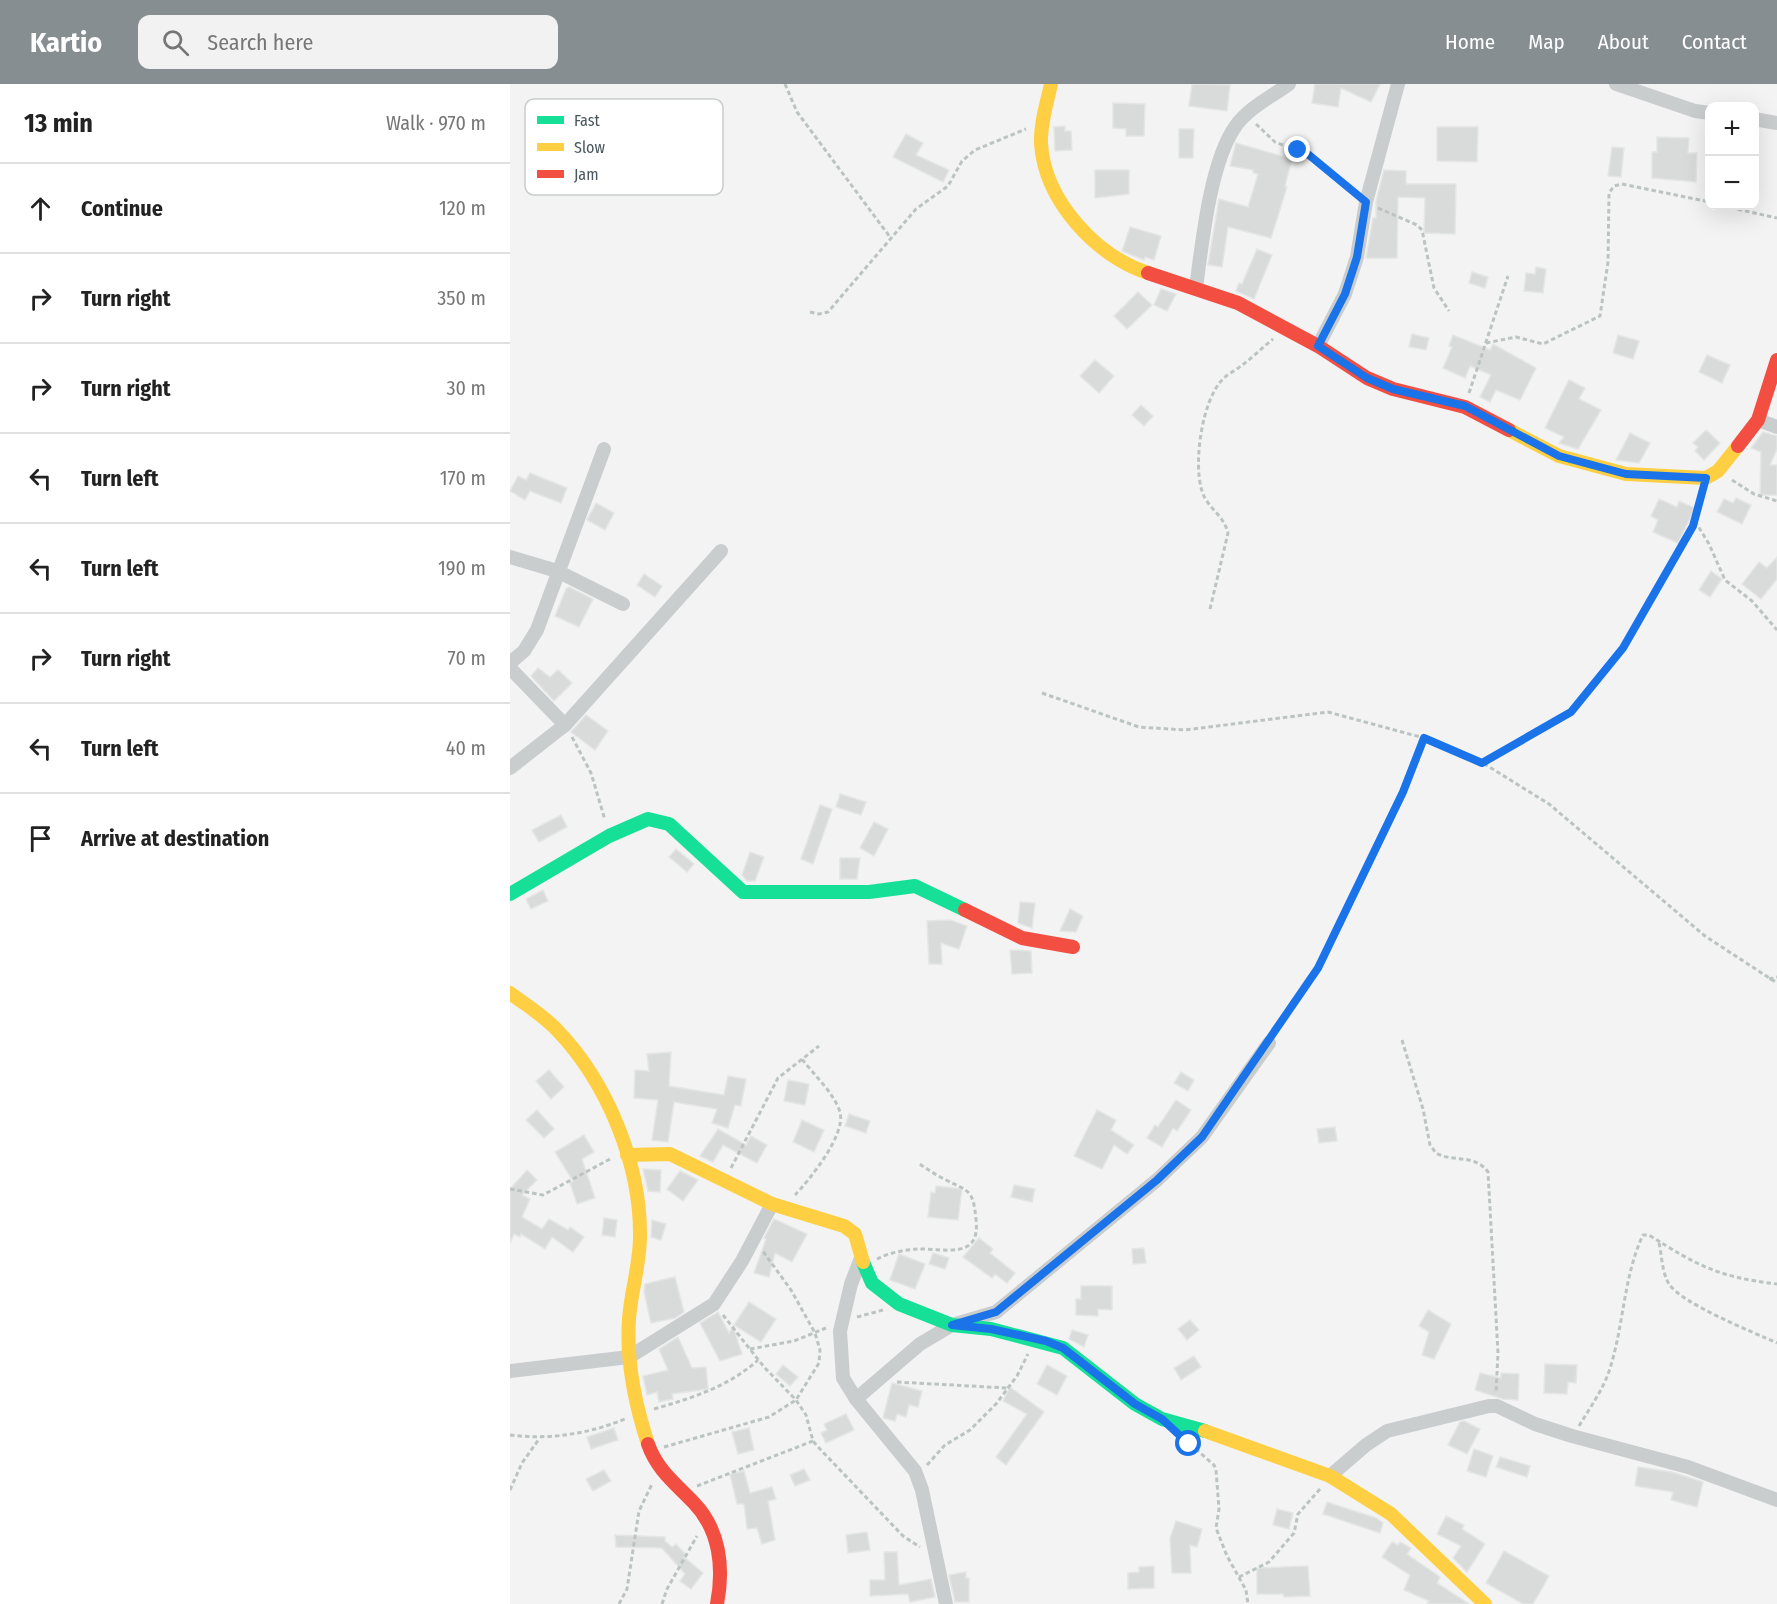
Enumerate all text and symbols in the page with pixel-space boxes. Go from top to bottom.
search box [138,15,558,69]
text: Kartio [30,26,102,59]
icon: search [159,26,192,59]
text: Search here [207,29,313,56]
text: Home [1445,29,1495,55]
text: Map [1528,29,1565,55]
text: About [1598,29,1649,55]
text: Contact [1682,29,1747,55]
legend [525,99,723,195]
map controls [1705,102,1759,210]
button: + [1705,102,1759,156]
text: 13 min [24,108,93,139]
text: Walk · 970 m [386,111,486,135]
text: Fast [574,111,601,130]
route end [1284,136,1310,162]
text: Slow [574,138,605,157]
button: − [1705,156,1759,210]
text: Jam [574,165,599,184]
icon: ahead [24,192,57,225]
text: Continue [81,195,163,222]
text: 120 m [439,196,486,220]
icon: right [24,282,57,315]
text: Turn right [81,285,170,312]
text: 350 m [437,286,486,310]
icon: right [24,372,57,405]
text: Turn right [81,375,170,402]
text: 30 m [446,376,486,400]
icon: left [24,462,57,495]
text: Turn left [81,465,159,492]
text: 170 m [440,466,486,490]
icon: left [24,552,57,585]
text: Turn left [81,555,159,582]
text: 190 m [438,556,486,580]
icon: right [24,642,57,675]
text: Turn right [81,645,170,672]
text: 70 m [448,646,486,670]
icon: left [24,732,57,765]
text: Turn left [81,735,159,762]
text: 40 m [446,736,486,760]
icon: arrive [24,822,57,855]
text: Arrive at destination [81,825,269,852]
route start [1175,1430,1201,1456]

